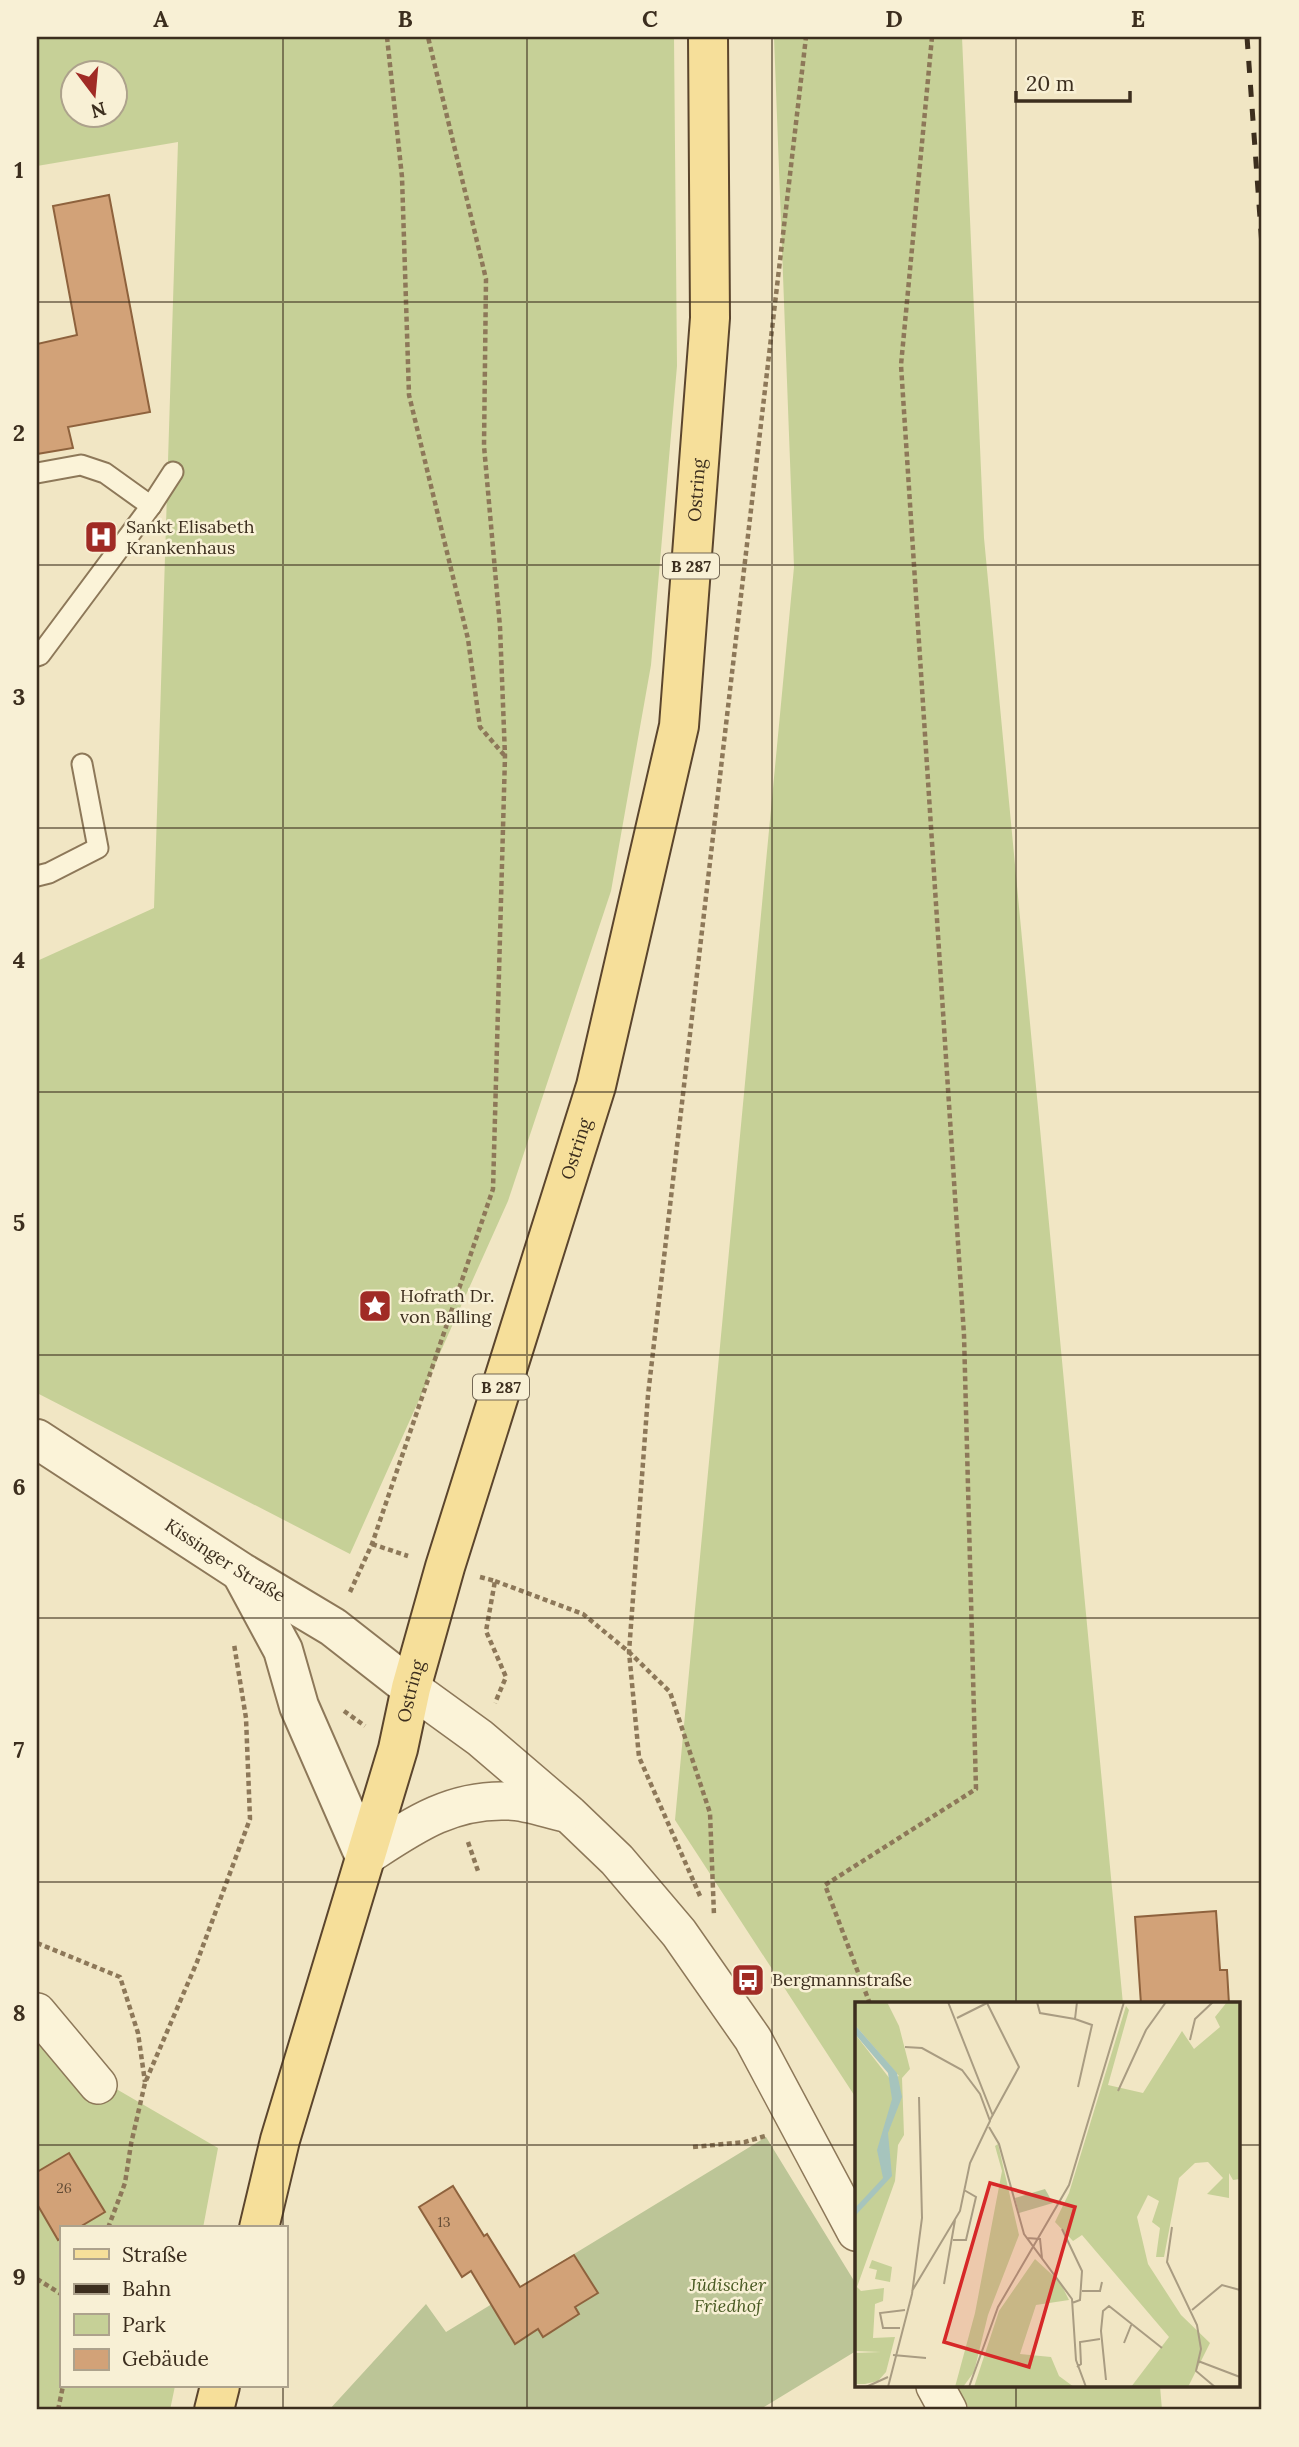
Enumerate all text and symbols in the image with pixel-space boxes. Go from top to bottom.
text: A [153,4,169,33]
text: B [397,4,413,33]
text: C [642,4,658,33]
text: D [885,4,903,33]
text: E [1131,4,1145,33]
north arrow [60,60,130,130]
scale bar [1016,60,1129,104]
text: 20 m [1026,70,1075,97]
text: N [88,97,109,124]
text: 1 [14,155,24,184]
text: 2 [13,418,25,447]
street label: Ostring [683,457,710,523]
place label: Sankt Elisabeth Krankenhaus [126,515,255,559]
hospital icon: Sankt Elisabeth Krankenhaus [82,518,120,556]
road number: B 287 [663,554,719,579]
text: 3 [13,682,25,711]
text: 4 [13,945,25,974]
street label: Ostring [555,1114,596,1183]
text: 5 [13,1208,25,1237]
place label: Hofrath Dr. von Balling [400,1284,494,1328]
place icon: Hofrath Dr. von Balling [356,1287,394,1325]
road number: B 287 [473,1374,529,1400]
text: 6 [12,1472,26,1501]
street label: Kissinger Straße [161,1514,290,1607]
street label: Ostring [392,1656,430,1724]
text: 7 [14,1735,25,1764]
bus stop icon: Bergmannstraße [729,1961,767,1999]
place label: Bergmannstraße [772,1968,912,1991]
text: 8 [12,1998,26,2027]
inset map [855,2002,1240,2388]
house number: 26 [56,2179,72,2197]
house number: 13 [438,2213,451,2231]
legend [60,2226,287,2388]
text: Straße [122,2241,187,2268]
text: 9 [12,2262,26,2291]
park label: Jüdischer Friedhof [689,2273,767,2317]
text: Bahn [122,2275,171,2302]
text: Park [122,2311,166,2338]
text: Gebäude [122,2345,209,2372]

